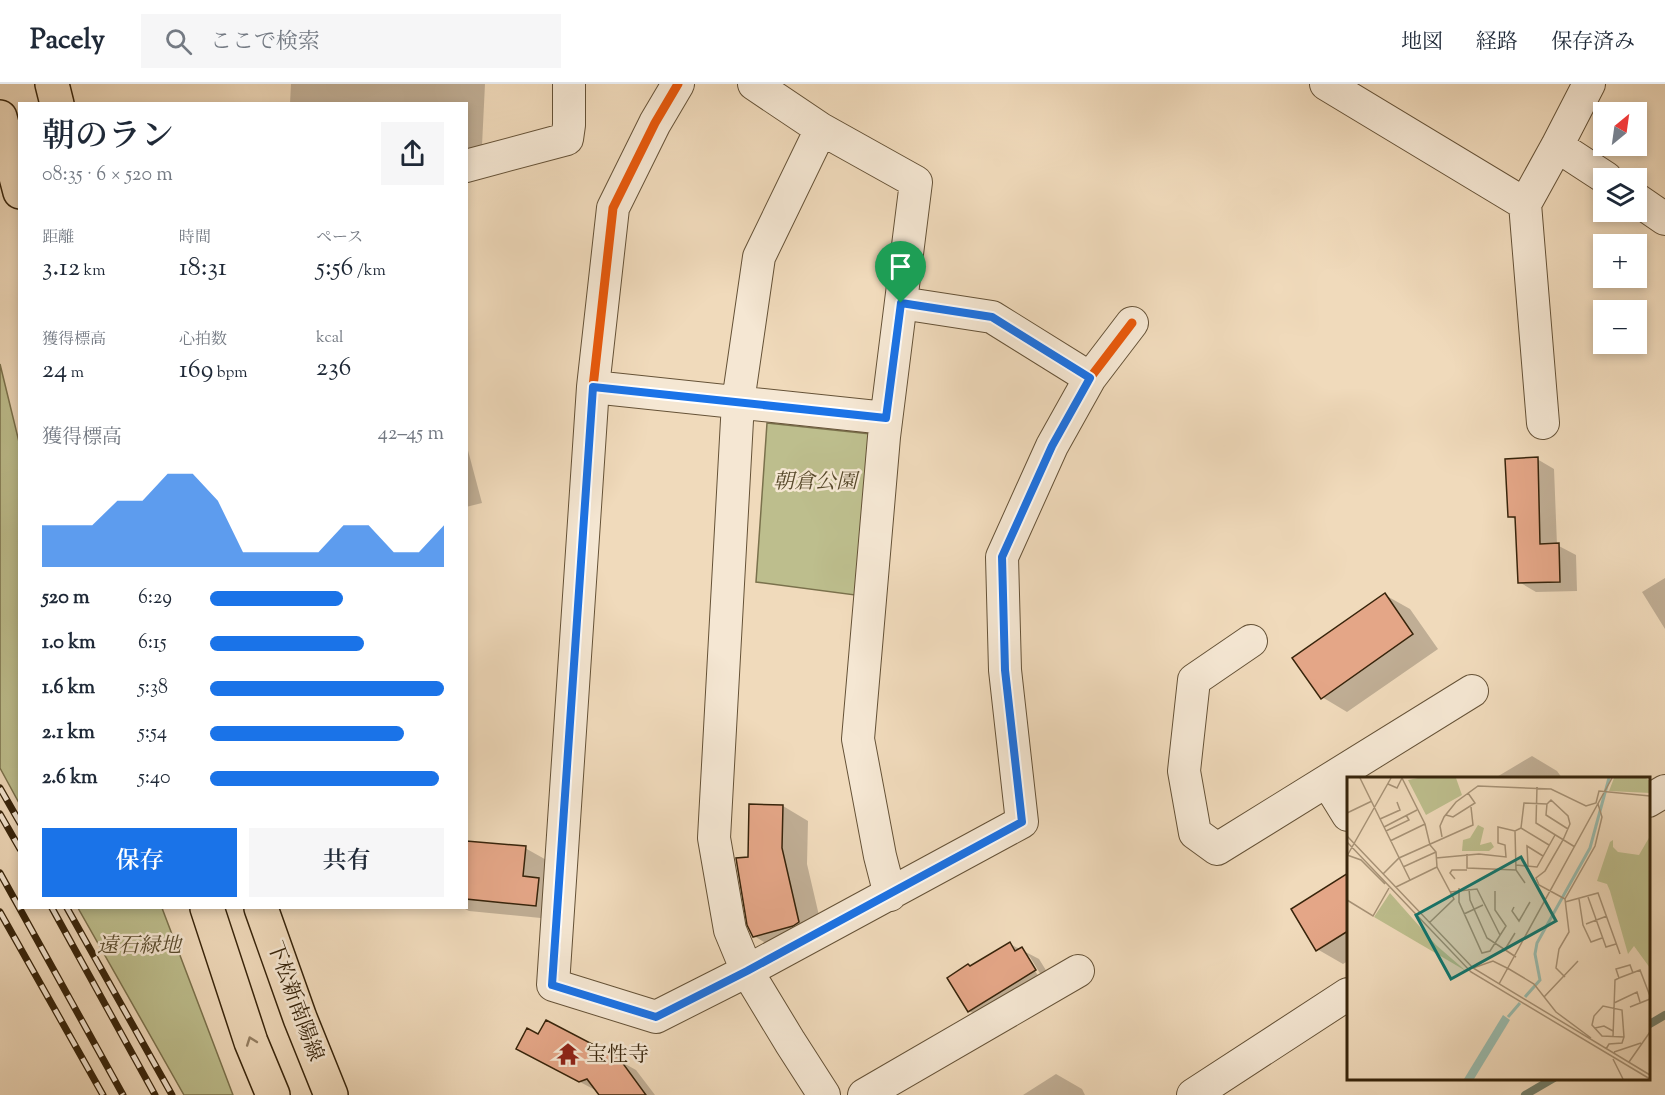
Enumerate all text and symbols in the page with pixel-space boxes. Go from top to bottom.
search box [141,14,561,68]
text: Pacely [30,21,105,61]
icon: search [162,25,195,58]
text: ここで検索 [210,27,320,59]
text: 地図 [1401,28,1443,58]
text: 経路 [1476,28,1518,58]
text: 保存済み [1551,28,1635,58]
north arrow [1593,102,1647,156]
map controls [1593,102,1647,354]
text: 朝のラン [42,114,174,162]
button: share [381,122,444,185]
text: 08:35 · 6 × 520 m [42,161,173,190]
button: layers [1593,168,1647,222]
text: 距離 [42,227,74,250]
text: 時間 [179,227,211,250]
text: ペース [316,227,363,250]
button: + [1593,234,1647,288]
pin [875,241,926,303]
text: 3.12 [42,250,80,287]
text: 18:31 [179,250,227,287]
text: 5:56 [316,250,353,287]
icon: arrive [884,250,917,283]
text: km [80,260,105,283]
text: /km [353,260,386,283]
button: − [1593,300,1647,354]
text: kcal [316,327,344,350]
text: 獲得標高 [42,329,106,352]
text: 心拍数 [179,329,227,352]
text: 236 [316,350,351,387]
text: 24 [42,352,67,389]
text: 169 [179,352,213,389]
text: m [67,362,84,385]
text: bpm [213,362,248,385]
text: 42–45 m [378,420,444,449]
text: 獲得標高 [42,424,122,453]
park label: 朝倉公園 [773,468,860,498]
text: 520 m [42,584,90,613]
text: 6:29 [138,584,172,613]
text: 1.0 km [42,629,96,658]
text: 6:15 [138,629,167,658]
text: 1.6 km [42,674,95,703]
text: 5:38 [138,674,168,703]
text: 2.1 km [42,719,95,748]
text: 5:54 [138,719,167,748]
text: 2.6 km [42,764,98,793]
text: 5:40 [138,764,171,793]
inset map [1347,777,1650,1080]
button: 保存 [42,828,237,897]
button: 共有 [249,828,444,897]
park label: 遠石緑地 [97,932,183,962]
street label: 下松新南陽線 [258,937,330,1066]
one-way arrow [246,1036,258,1047]
temple icon: 宝性寺 [555,1041,581,1067]
place label: 宝性寺 [586,1041,649,1071]

